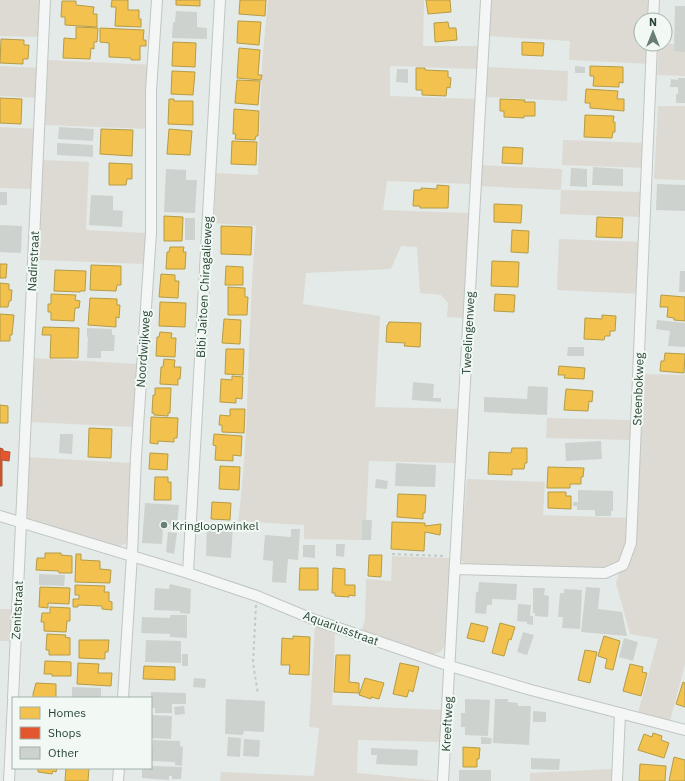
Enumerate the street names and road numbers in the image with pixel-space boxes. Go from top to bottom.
street label: Bibi Jaitoen Chiragalieweg [193,215,215,358]
street label: Nadirstraat [24,230,42,292]
street label: Tweelingenweg [458,290,478,375]
street label: Noordwijkweg [133,309,153,388]
street label: Steenbokweg [629,351,647,426]
street label: Zenitstraat [8,580,26,640]
street label: Aquariusstraat [301,607,381,649]
street label: Kreeftweg [438,695,456,752]

